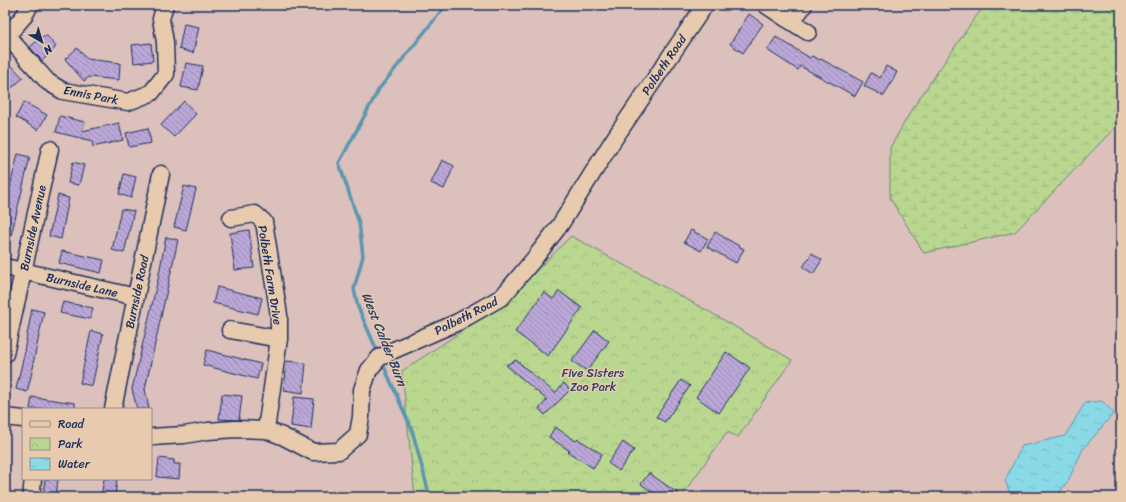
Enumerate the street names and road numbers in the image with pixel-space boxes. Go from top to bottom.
street label: Polbeth Road [636,30,693,100]
street label: Ennis Park [62,79,121,111]
street label: Burnside Avenue [13,183,53,273]
street label: Polbeth Farm Drive [251,224,289,326]
street label: Burnside Road [118,253,156,331]
street label: Burnside Lane [44,266,120,304]
street label: Polbeth Road [430,290,502,342]

